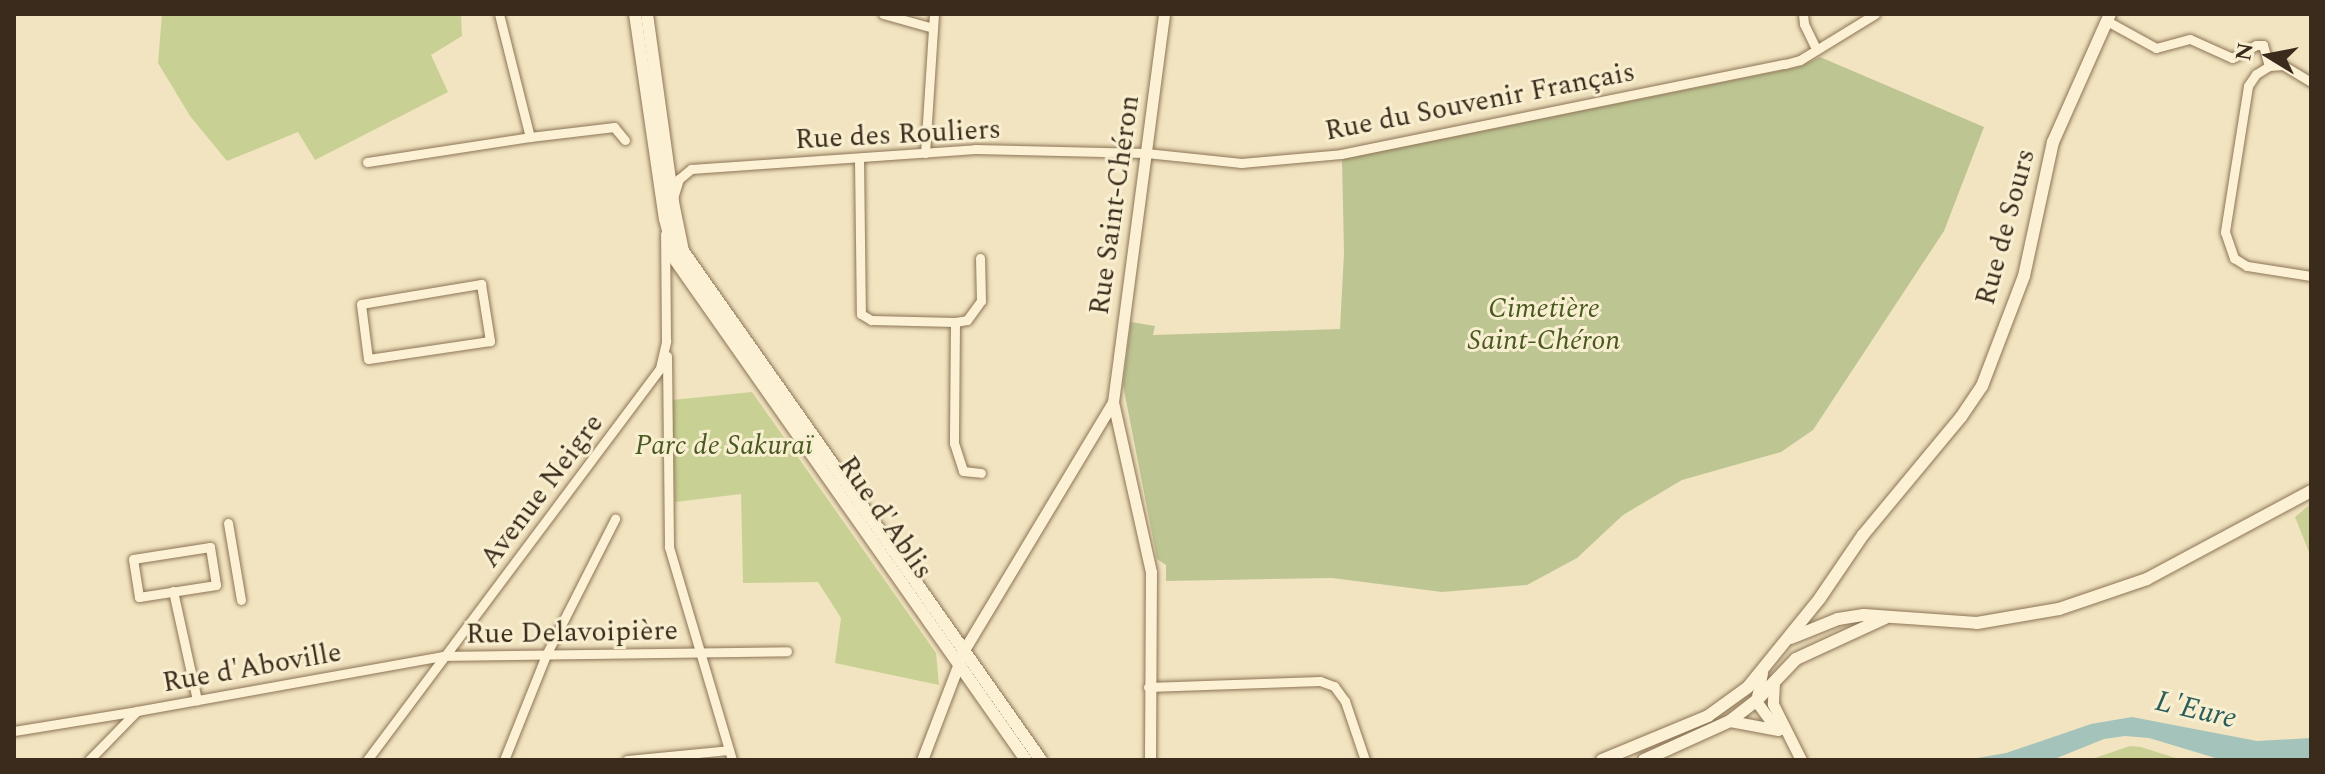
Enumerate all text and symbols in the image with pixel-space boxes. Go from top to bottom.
north arrow [2229,16,2309,96]
text: N [2227,40,2263,63]
street label: Rue du Souvenir Français [1322,55,1638,149]
street label: Rue Saint-Chéron [1083,93,1147,317]
street label: Rue des Rouliers [794,113,1002,157]
street label: Rue de Sours [1969,145,2043,309]
park label: Cimetière Saint-Chéron [1468,292,1620,358]
street label: Avenue Neigre [473,407,611,575]
park label: Parc de Sakuraï [635,429,813,463]
street label: Rue d'Ablis [830,450,940,586]
street label: Rue Delavoipière [466,614,678,652]
street label: Rue d'Aboville [160,636,344,700]
water label: L'Eure [2152,683,2240,737]

